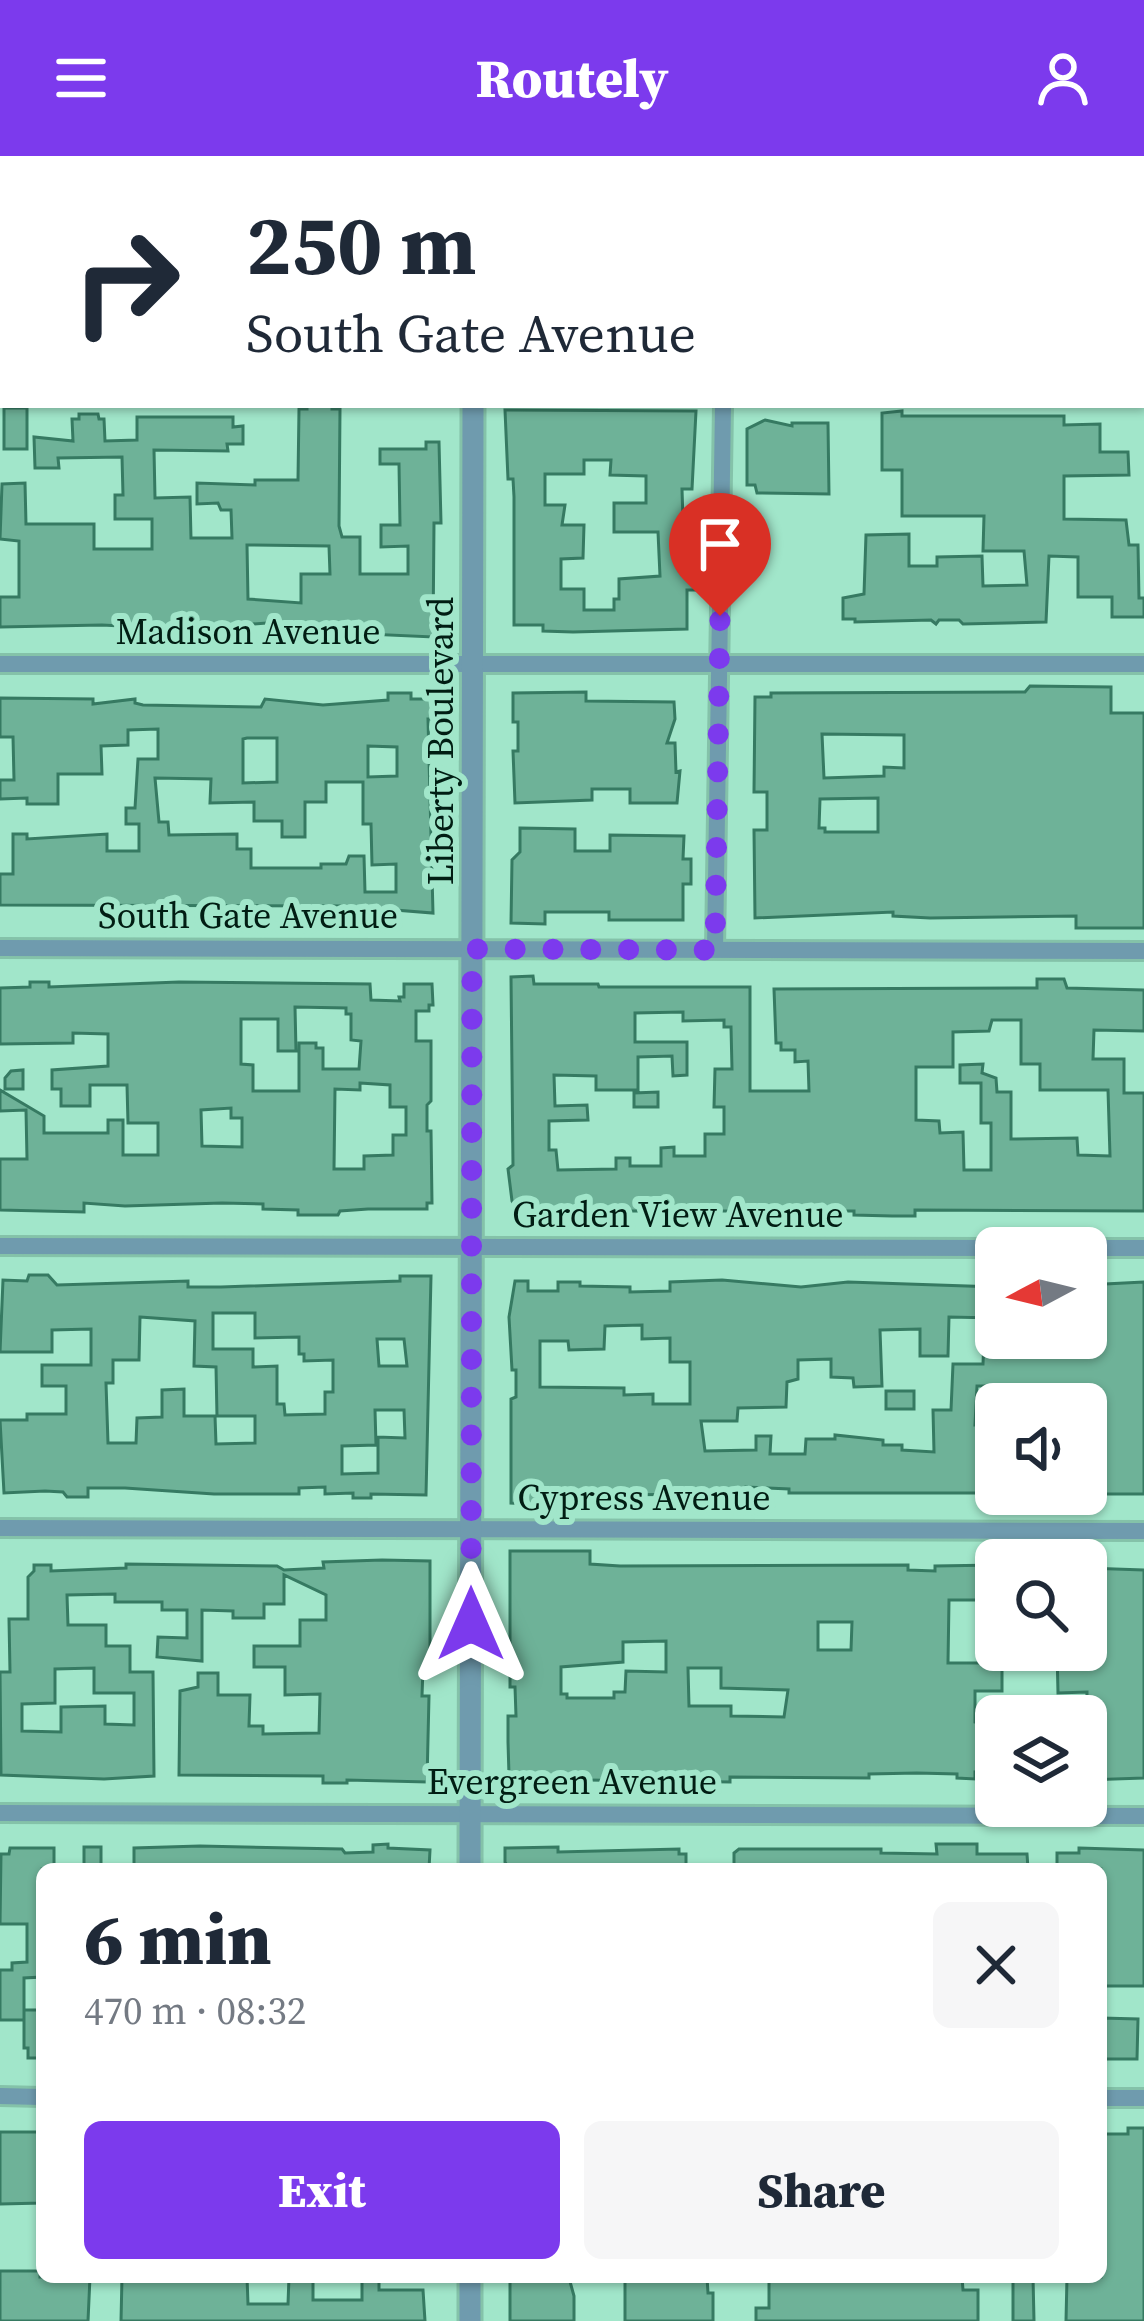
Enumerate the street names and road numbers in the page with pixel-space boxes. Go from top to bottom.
street label: Liberty Boulevard [416,597,465,885]
street label: Madison Avenue [116,607,381,656]
street label: South Gate Avenue [98,891,398,940]
street label: Garden View Avenue [512,1190,844,1239]
street label: Cypress Avenue [517,1473,771,1522]
street label: Evergreen Avenue [427,1757,717,1806]

